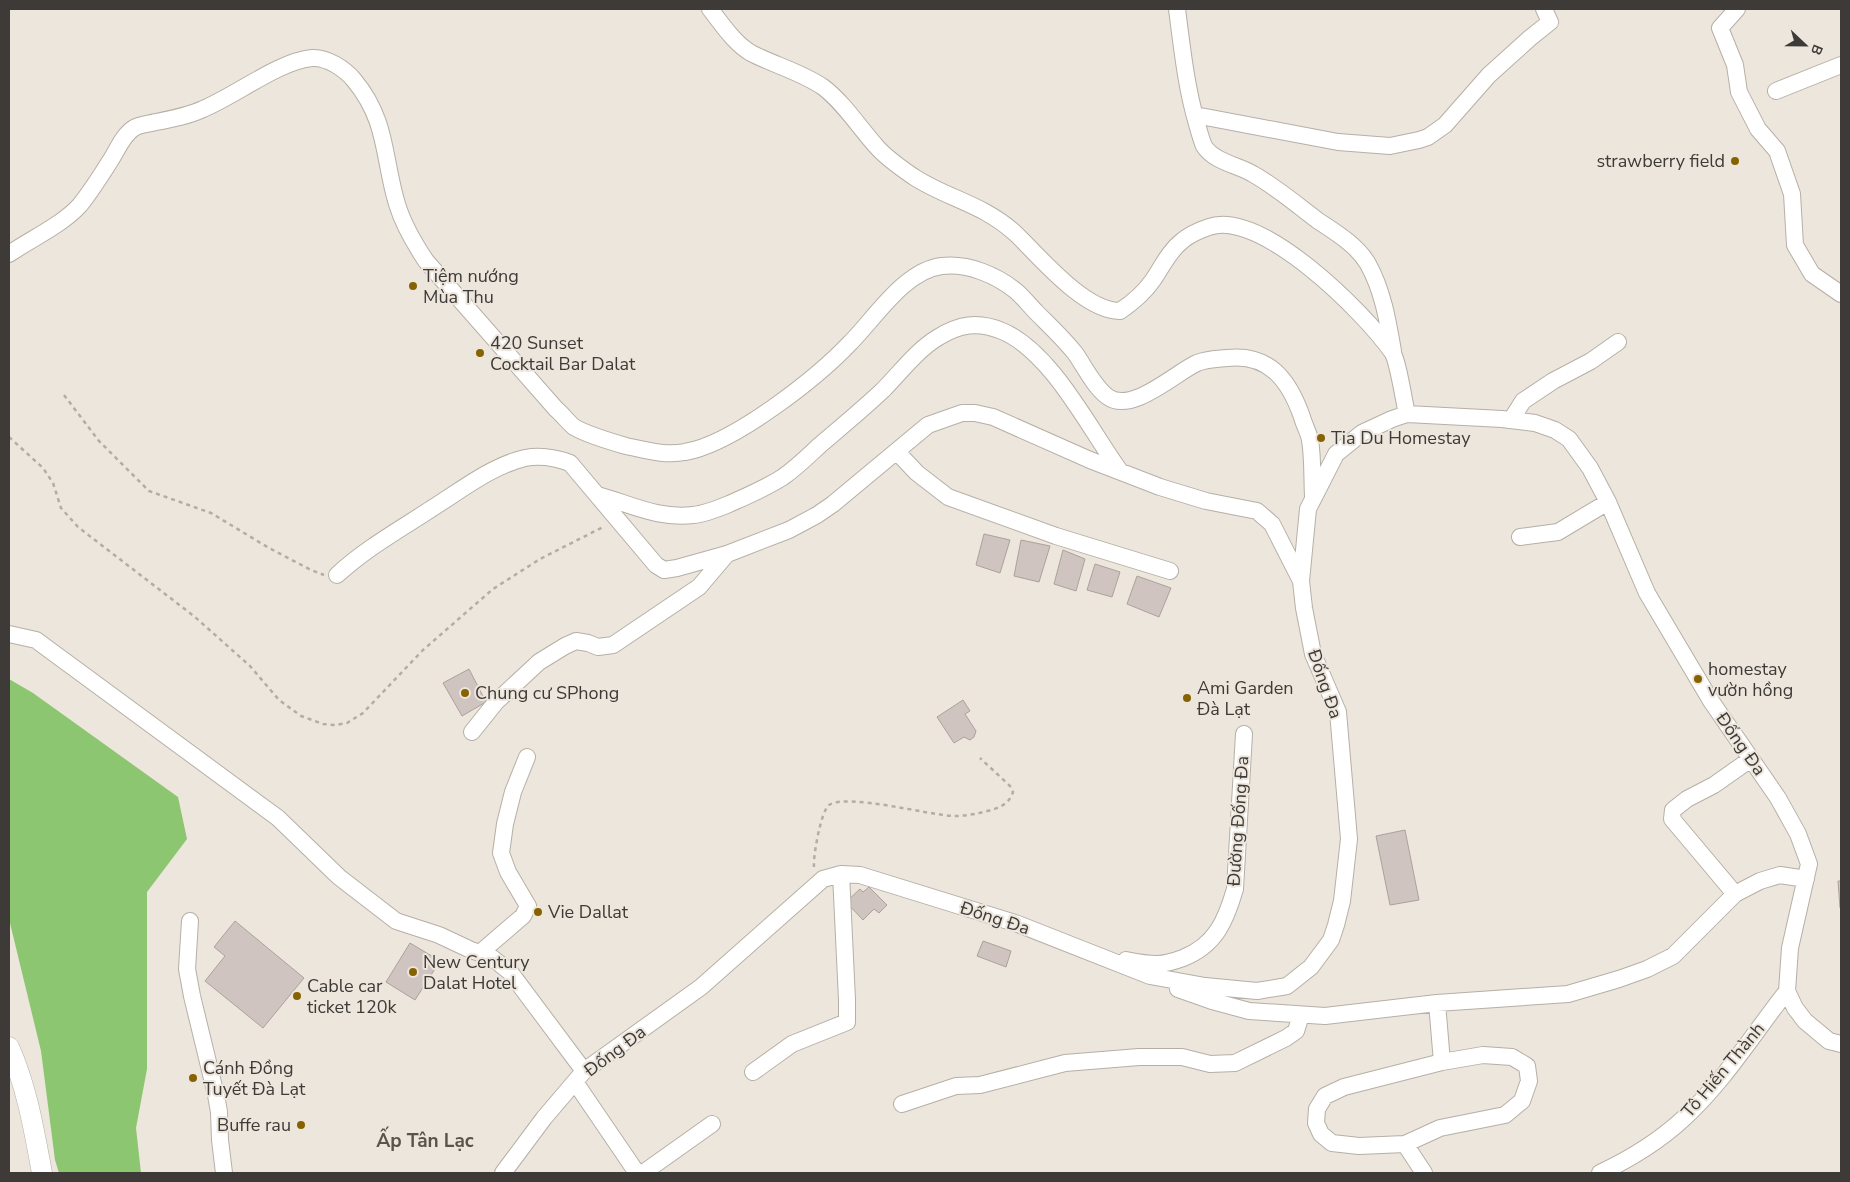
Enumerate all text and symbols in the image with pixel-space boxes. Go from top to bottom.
north arrow [1780,20,1830,70]
text: B [1806,42,1827,58]
place label: strawberry field [1596,149,1725,173]
marker: strawberry field [1729,155,1741,167]
place label: Tiệm nướng Mùa Thu [423,264,519,309]
marker: Tiệm nướng Mùa Thu [407,280,419,292]
place label: 420 Sunset Cocktail Bar Dalat [490,331,636,376]
marker: 420 Sunset Cocktail Bar Dalat [474,347,486,359]
place label: Tia Du Homestay [1331,426,1471,450]
marker: Tia Du Homestay [1315,432,1327,444]
street label: Đống Đa [1302,645,1348,722]
place label: homestay vườn hồng [1708,657,1793,702]
marker: homestay vườn hồng [1692,673,1704,685]
place label: Ami Garden Đà Lạt [1196,676,1294,721]
place label: Chung cư SPhong [475,681,619,705]
marker: Chung cư SPhong [459,687,471,699]
marker: Ami Garden Đà Lạt [1181,692,1193,704]
street label: Đống Đa [1710,707,1771,780]
street label: Đường Đống Đa [1221,755,1255,888]
street label: Đống Đa [956,895,1033,940]
place label: Vie Dallat [547,900,629,924]
marker: Vie Dallat [532,906,544,918]
place label: New Century Dalat Hotel [423,950,530,995]
marker: New Century Dalat Hotel [407,966,419,978]
place label: Cable car ticket 120k [307,974,397,1019]
marker: Cable car ticket 120k [291,990,303,1002]
street label: Tô Hiến Thành [1676,1017,1770,1123]
street label: Đống Đa [578,1020,651,1083]
place label: Cánh Đồng Tuyết Đà Lạt [203,1056,306,1101]
marker: Cánh Đồng Tuyết Đà Lạt [187,1072,199,1084]
place label: Buffe rau [217,1113,291,1137]
marker: Buffe rau [295,1119,307,1131]
district label: Ấp Tân Lạc [376,1126,474,1154]

